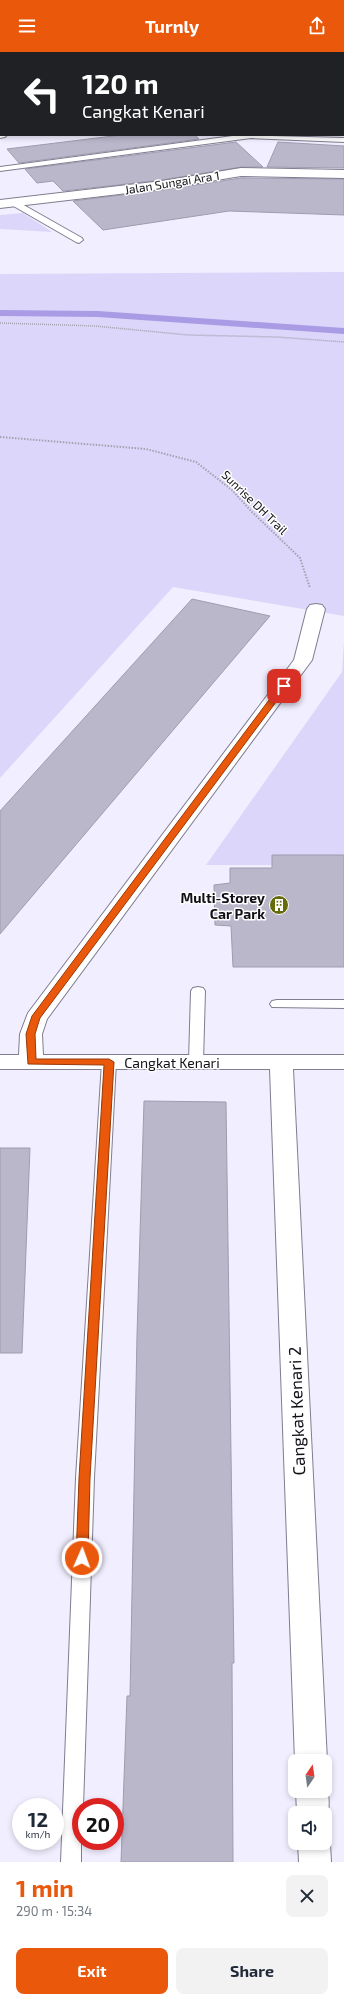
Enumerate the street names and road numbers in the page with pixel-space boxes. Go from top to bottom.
street label: Jalan Sungai Ara 1 [124,168,220,196]
street label: Sunrise DH Trail [219,467,291,537]
street label: Cangkat Kenari [124,1054,220,1071]
street label: Cangkat Kenari 2 [284,1346,309,1476]

